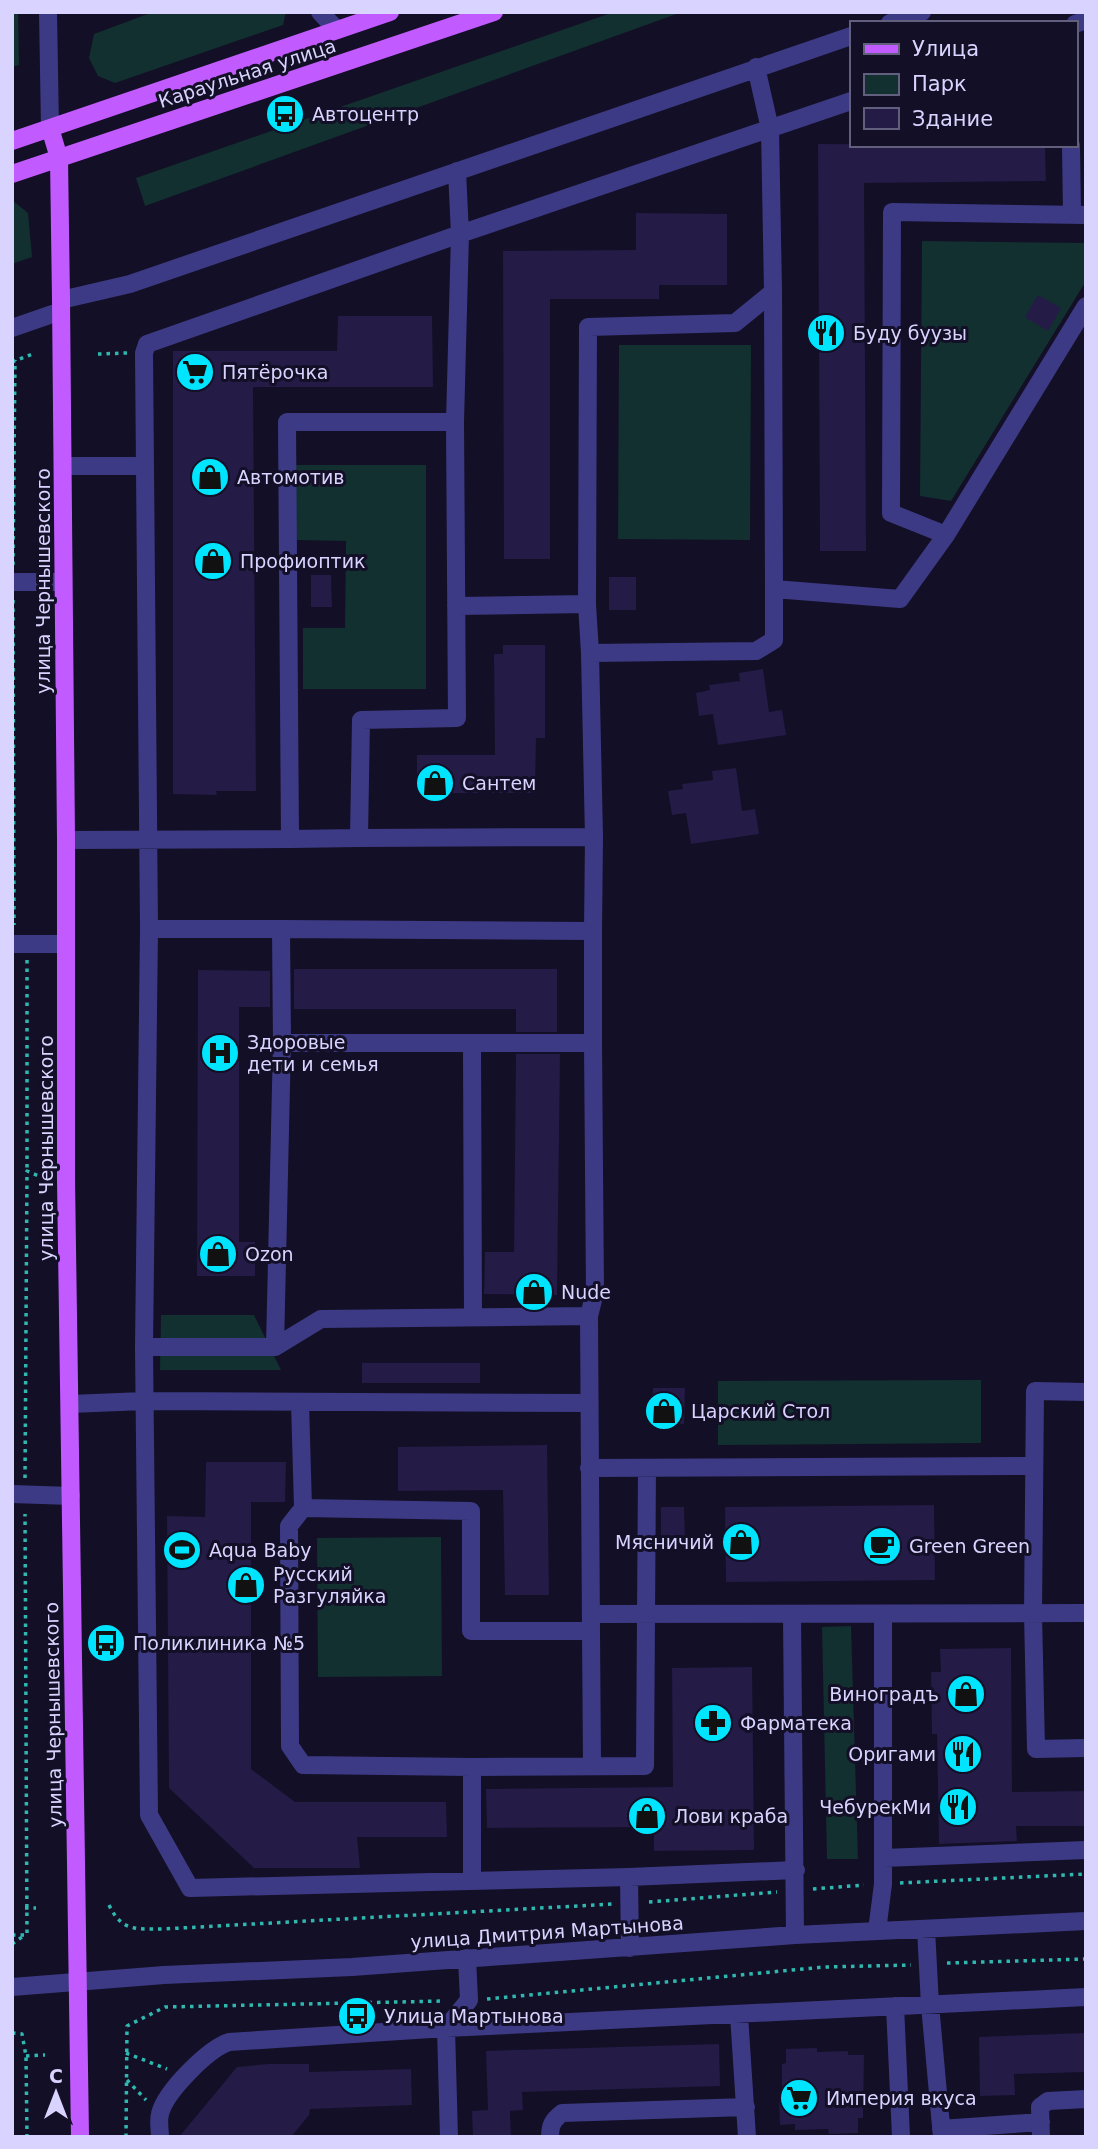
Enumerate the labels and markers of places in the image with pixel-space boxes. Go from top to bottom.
bus stop icon: Автоцентр [264,93,306,135]
place label: Автоцентр [312,103,419,125]
restaurant icon: Буду буузы [805,312,847,354]
place label: Буду буузы [853,322,967,344]
supermarket icon: Пятёрочка [174,351,216,393]
place label: Пятёрочка [222,361,329,383]
shop icon: Автомотив [189,456,231,498]
place label: Автомотив [237,466,344,488]
shop icon: Профиоптик [192,540,234,582]
place label: Профиоптик [240,550,366,572]
shop icon: Сантем [414,762,456,804]
place label: Сантем [462,772,536,794]
place label: Здоровые дети и семья [247,1031,379,1075]
hospital icon: Здоровые дети и семья [199,1032,241,1074]
shop icon: Ozon [197,1233,239,1275]
place label: Ozon [245,1243,294,1265]
shop icon: Nude [513,1271,555,1313]
place label: Nude [561,1281,611,1303]
shop icon: Царский Стол [643,1390,685,1432]
place label: Царский Стол [691,1400,830,1422]
shop icon: Мясничий [720,1521,762,1563]
cafe icon: Green Green [861,1525,903,1567]
sports icon: Aqua Baby [161,1529,203,1571]
place label: Мясничий [615,1531,714,1553]
place label: Green Green [909,1535,1030,1557]
place label: Aqua Baby [209,1539,311,1561]
place label: Русский Разгуляйка [273,1563,386,1607]
shop icon: Русский Разгуляйка [225,1564,267,1606]
bus stop icon: Поликлиника №5 [85,1622,127,1664]
place label: Поликлиника №5 [133,1632,305,1654]
shop icon: Виноградъ [945,1673,987,1715]
place label: Виноградъ [829,1683,939,1705]
pharmacy icon: Фарматека [692,1702,734,1744]
place label: Фарматека [740,1712,852,1734]
restaurant icon: Оригами [942,1733,984,1775]
place label: Оригами [848,1743,936,1765]
restaurant icon: ЧебурекМи [937,1786,979,1828]
shop icon: Лови краба [626,1795,668,1837]
place label: ЧебурекМи [819,1796,931,1818]
place label: Лови краба [674,1805,788,1827]
bus stop icon: Улица Мартынова [336,1995,378,2037]
place label: Улица Мартынова [384,2005,564,2027]
supermarket icon: Империя вкуса [778,2077,820,2119]
place label: Империя вкуса [826,2087,977,2109]

